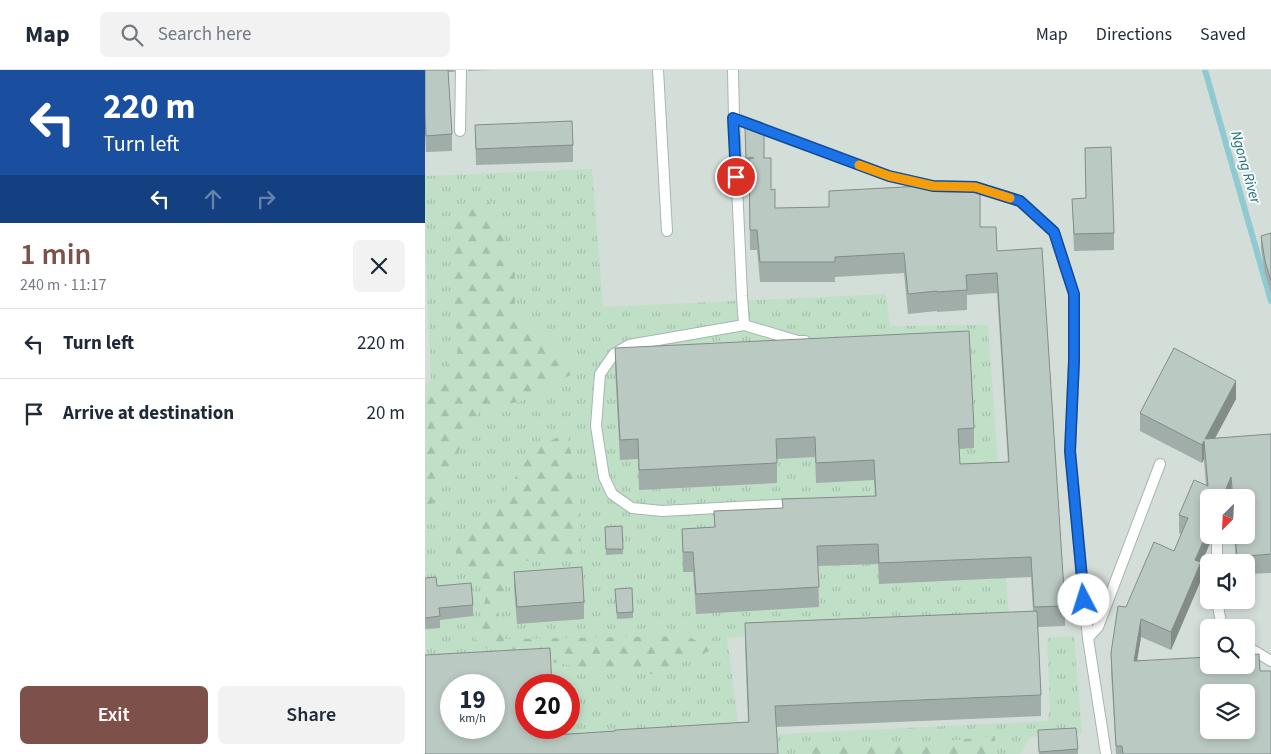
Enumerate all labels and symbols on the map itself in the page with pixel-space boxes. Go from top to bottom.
water label: Ngong River [1225,128,1266,207]
pin [715,156,757,198]
north arrow [1200,489,1255,544]
position arrow [1057,573,1109,625]
speed limit sign: 20 [515,674,580,739]

